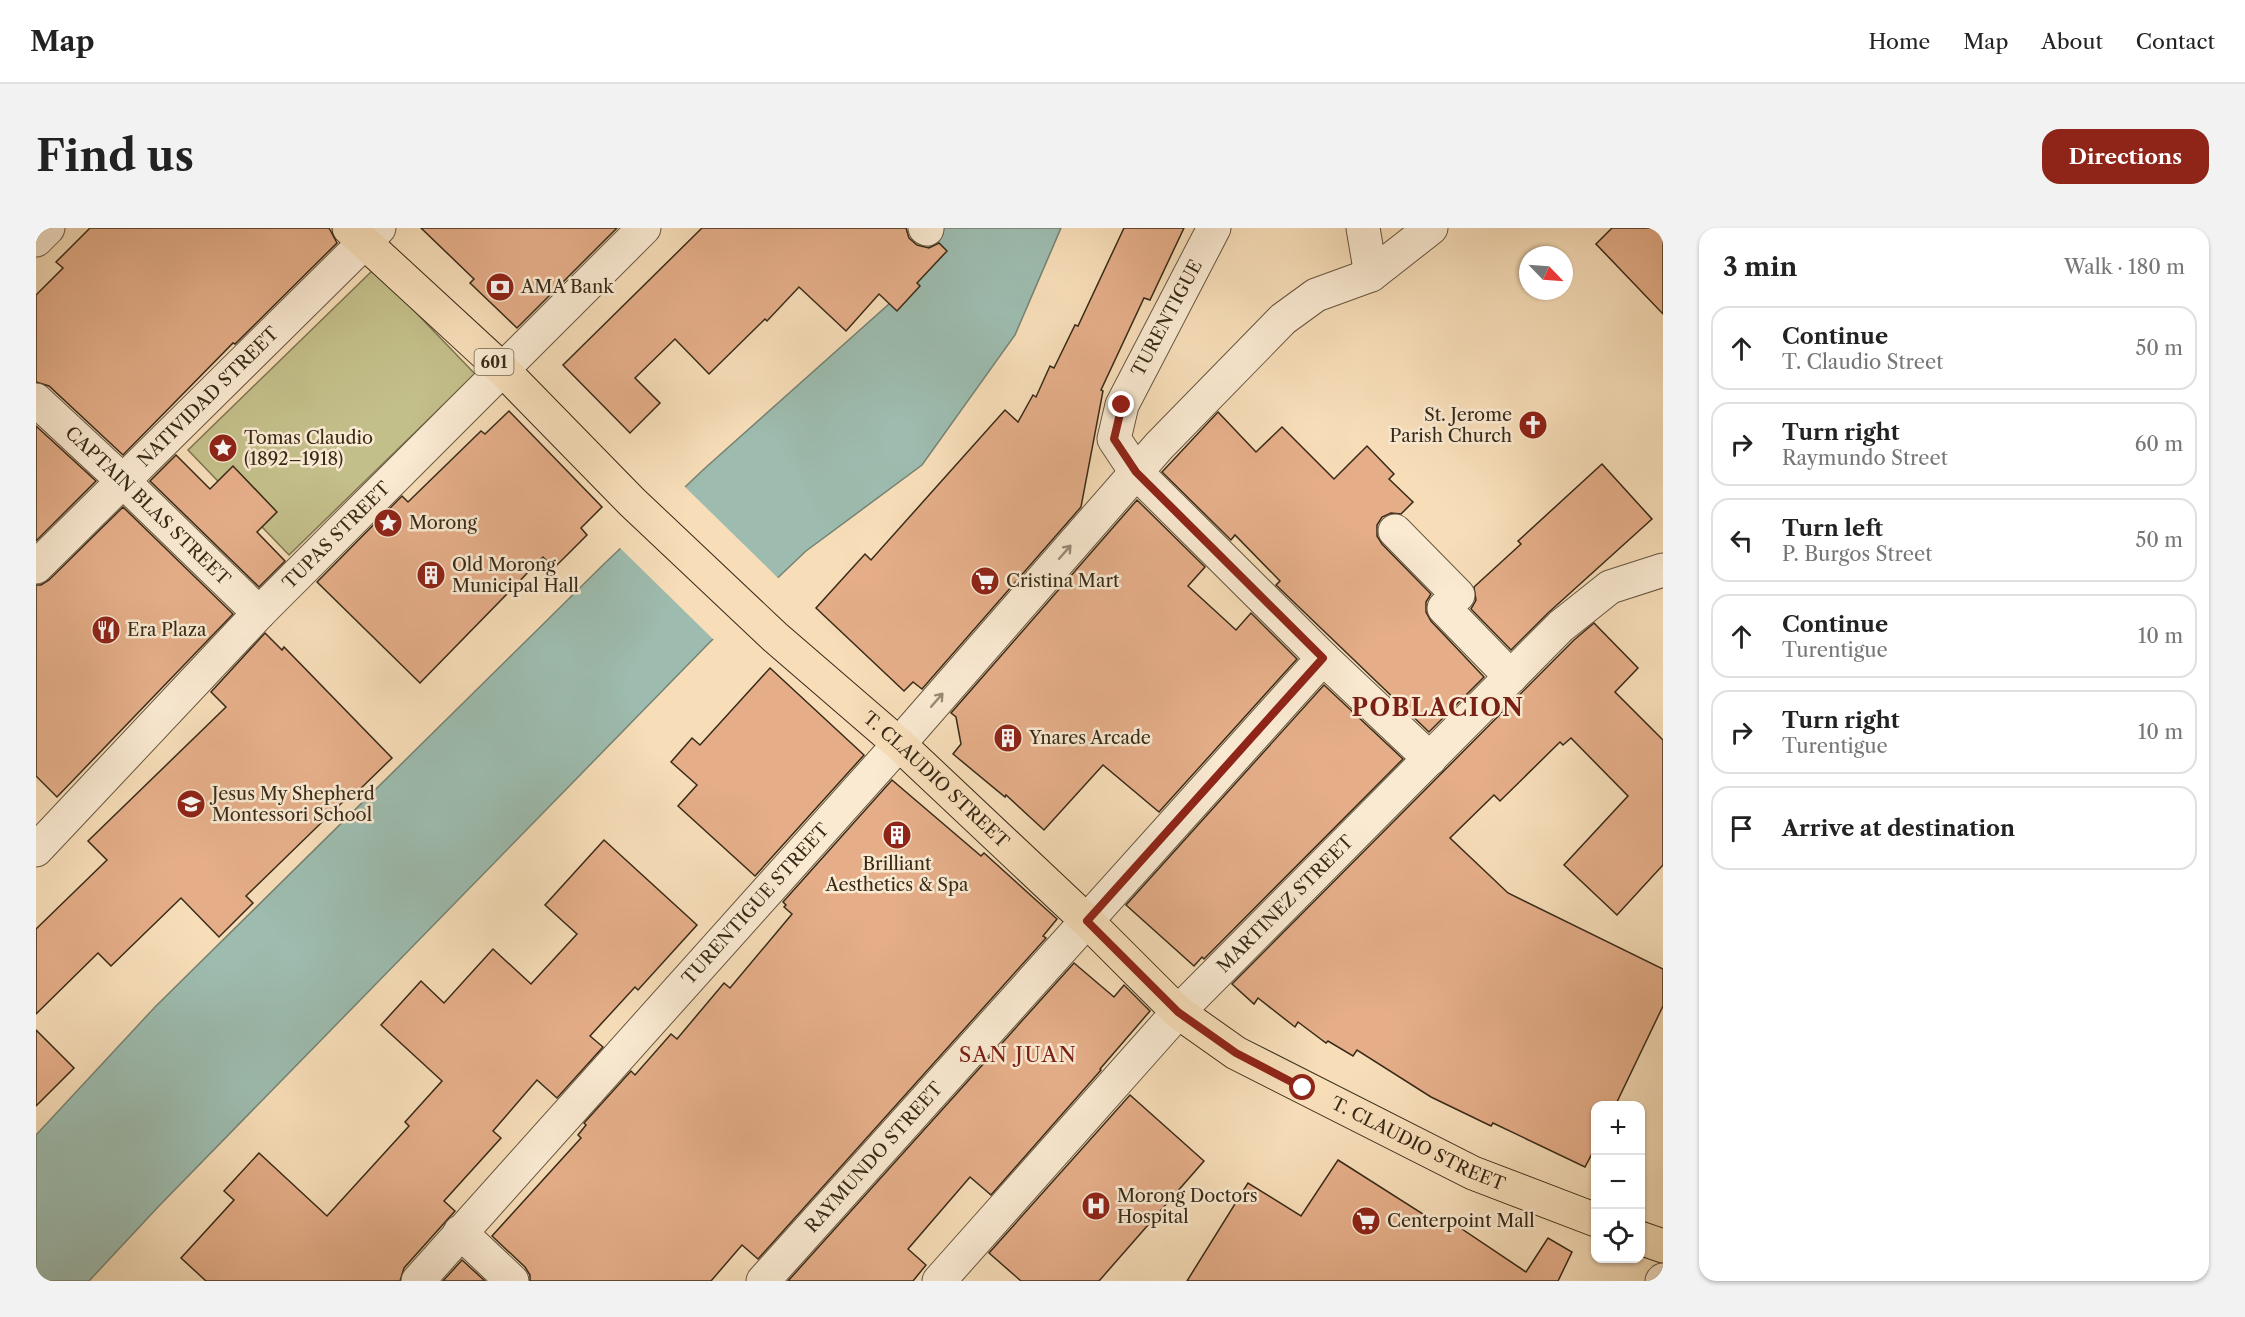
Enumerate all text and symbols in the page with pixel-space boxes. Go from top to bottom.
text: Map [30,24,94,58]
text: Home [1869,29,1930,54]
text: Map [1963,29,2008,54]
text: About [2041,29,2103,54]
text: Contact [2136,29,2215,54]
button: Directions [2042,129,2209,184]
text: Find us [36,130,194,182]
north arrow [1519,246,1573,300]
text: 3 min [1723,251,1797,283]
text: Walk · 180 m [2064,255,2185,279]
street label: TURENTIGUE [1127,256,1207,380]
bank icon: AMA Bank [484,271,516,303]
place label: AMA Bank [520,276,615,298]
street label: NATIVIDAD STREET [133,322,284,471]
text: Continue [1782,323,1888,350]
icon: ahead [1725,332,1758,365]
text: 50 m [2136,336,2183,360]
road number: 601 [474,349,514,375]
text: T. Claudio Street [1782,350,1943,374]
route end [1108,391,1134,417]
place label: St. Jerome Parish Church [1390,404,1512,447]
church icon: St. Jerome Parish Church [1517,409,1549,441]
text: Turn right [1782,419,1900,446]
street label: CAPTAIN BLAS STREET [61,422,235,590]
place label: Tomas Claudio (1892–1918) [244,427,373,470]
icon: right [1725,428,1758,461]
place icon: Tomas Claudio (1892–1918) [207,432,239,464]
text: 60 m [2135,432,2183,456]
text: Raymundo Street [1782,446,1948,470]
street label: TUPAS STREET [278,477,395,594]
place icon: Morong [372,507,404,539]
place label: Morong [409,512,477,534]
text: Turn left [1782,515,1883,542]
icon: left [1725,524,1758,557]
text: 50 m [2136,528,2183,552]
text: P. Burgos Street [1782,542,1932,566]
one-way arrow [1058,545,1072,561]
place label: Old Morong Municipal Hall [452,554,579,597]
building icon: Old Morong Municipal Hall [415,559,447,591]
supermarket icon: Cristina Mart [969,565,1001,597]
place label: Cristina Mart [1006,570,1120,592]
text: Continue [1782,611,1888,638]
restaurant icon: Era Plaza [90,614,122,646]
place label: Era Plaza [127,619,207,641]
icon: ahead [1725,620,1758,653]
text: 10 m [2138,624,2183,648]
text: Turentigue [1782,638,1888,662]
one-way arrow [930,692,944,708]
district label: POBLACION [1352,693,1524,722]
street label: T. CLAUDIO STREET [859,707,1014,853]
text: Turn right [1782,707,1900,734]
icon: right [1725,716,1758,749]
text: 10 m [2138,720,2183,744]
building icon: Ynares Arcade [992,722,1024,754]
place label: Ynares Arcade [1028,727,1151,749]
text: Turentigue [1782,734,1888,758]
place label: Jesus My Shepherd Montessori School [209,783,375,826]
school or university icon: Jesus My Shepherd Montessori School [175,788,207,820]
icon: arrive [1725,812,1758,845]
text: Arrive at destination [1782,815,2015,842]
street label: TURENTIGUE STREET [678,818,834,989]
building icon: Brilliant Aesthetics & Spa [881,819,913,851]
street label: MARTINEZ STREET [1212,830,1358,977]
place label: Brilliant Aesthetics & Spa [824,853,969,896]
district label: SAN JUAN [959,1042,1077,1067]
route start [1289,1074,1315,1100]
street label: RAYMUNDO STREET [801,1077,948,1237]
street label: T. CLAUDIO STREET [1328,1092,1509,1195]
map controls [1591,1101,1645,1263]
button: + [1591,1101,1645,1155]
button: − [1591,1155,1645,1209]
place label: Morong Doctors Hospital [1117,1185,1258,1228]
hospital icon: Morong Doctors Hospital [1080,1190,1112,1222]
supermarket icon: Centerpoint Mall [1350,1205,1382,1237]
button: locate [1591,1209,1645,1263]
place label: Centerpoint Mall [1387,1210,1535,1232]

